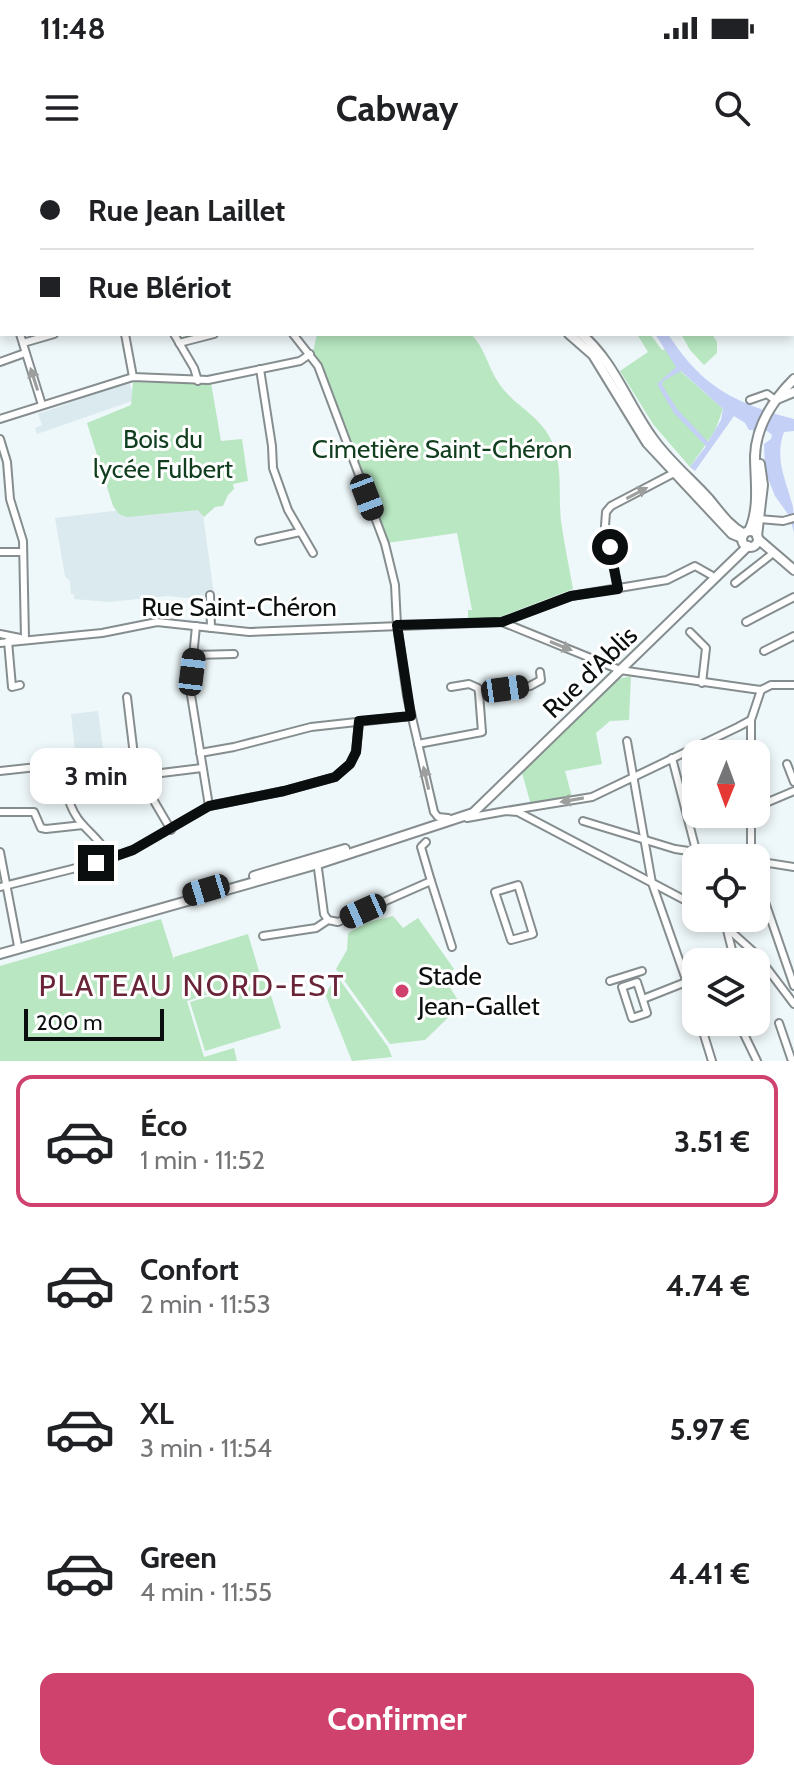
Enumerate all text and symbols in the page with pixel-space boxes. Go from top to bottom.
text: 11:48 [40,10,106,47]
icon: menu [40,86,84,130]
text: Cabway [336,86,458,130]
icon: search [710,86,754,130]
text: Rue Jean Laillet [88,192,285,229]
text: Rue Blériot [88,269,231,306]
one-way arrow [27,367,39,391]
park label: Bois du lycée Fulbert [93,423,233,485]
park label: Cimetière Saint-Chéron [312,433,572,465]
car [347,470,387,524]
one-way arrow [625,487,648,500]
route start [592,529,628,565]
street label: Rue Saint-Chéron [141,591,337,623]
street label: Rue d'Ablis [536,619,644,725]
one-way arrow [549,640,573,653]
car [177,647,207,697]
car [480,674,530,704]
north arrow [682,740,770,828]
map controls [682,740,770,1036]
callout: 3 min [30,747,162,803]
text: 3 min [64,760,128,792]
one-way arrow [419,765,432,790]
one-way arrow [559,795,584,807]
button: locate [682,844,770,932]
route end [78,845,114,881]
car [180,872,232,908]
car [336,890,390,932]
button: layers [682,948,770,1036]
place label: Stade Jean-Gallet [417,960,540,1022]
district label: PLATEAU NORD-EST [38,967,346,1004]
marker: Stade Jean-Gallet [393,982,411,1000]
scale bar [24,1005,164,1041]
text: 200 m [36,1009,102,1036]
icon: car [44,1105,116,1177]
text: Éco [140,1107,187,1144]
text: 3.51 € [674,1123,750,1160]
text: 1 min · 11:52 [140,1144,265,1176]
icon: car [44,1249,116,1321]
text: Confort [140,1251,239,1288]
text: 4.74 € [666,1267,750,1304]
text: 2 min · 11:53 [140,1288,271,1320]
icon: car [44,1393,116,1465]
text: XL [140,1395,174,1432]
text: 5.97 € [670,1411,750,1448]
text: 3 min · 11:54 [140,1432,272,1464]
icon: car [44,1537,116,1609]
text: Green [140,1539,217,1576]
text: 4.41 € [669,1555,750,1592]
text: 4 min · 11:55 [140,1576,272,1608]
button: Confirmer [40,1673,754,1765]

